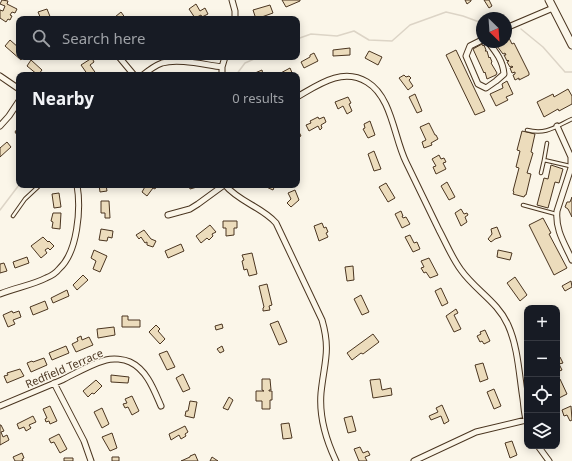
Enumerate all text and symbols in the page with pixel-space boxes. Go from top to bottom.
north arrow [476,12,512,48]
search box [16,16,300,60]
icon: search [30,27,52,49]
text: Search here [62,28,145,48]
text: Nearby [32,87,94,110]
text: 0 results [232,89,284,107]
map controls [524,305,560,449]
button: + [524,305,560,341]
button: − [524,341,560,377]
street label: Redfield Terrace [23,345,105,391]
button: locate [524,377,560,413]
button: layers [524,413,560,449]

